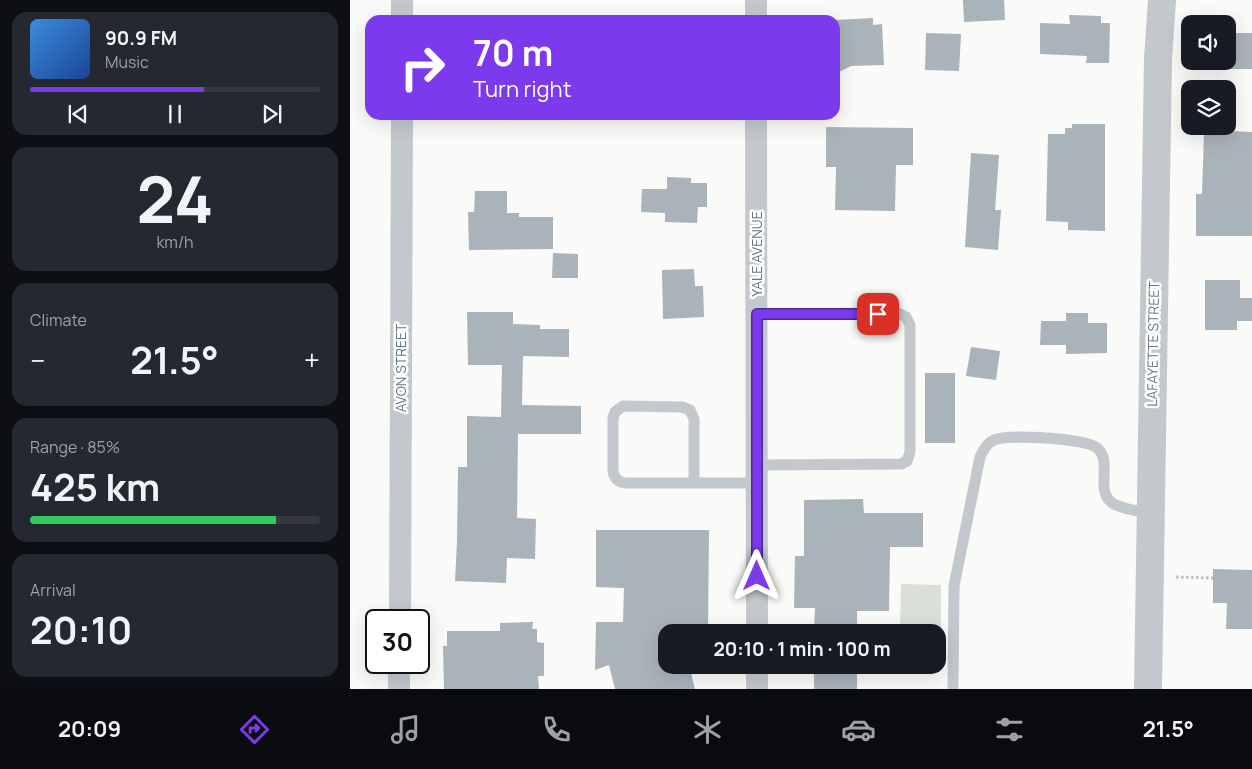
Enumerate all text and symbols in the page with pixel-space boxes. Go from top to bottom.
map controls [1181,15,1236,135]
button: sound [1181,15,1236,70]
text: 90.9 FM [105,25,177,51]
text: 70 m [473,29,553,77]
icon: right [390,35,455,100]
text: Music [105,51,149,73]
text: Turn right [473,74,571,104]
button: layers [1181,80,1236,135]
icon: previous [64,100,92,128]
icon: pause [161,100,189,128]
icon: next [258,100,286,128]
text: 24 [137,154,213,243]
street label: YALE AVENUE [747,211,766,297]
text: km/h [156,231,194,253]
street label: LAFAYETTE STREET [1142,281,1163,407]
pin [857,293,899,335]
icon: arrive [864,300,892,328]
text: Climate [30,309,87,331]
street label: AVON STREET [391,323,410,412]
text: 21.5° [130,333,219,385]
text: − [30,341,45,379]
text: + [304,341,320,379]
text: Range · 85% [30,436,120,458]
text: 425 km [30,460,160,512]
position arrow [730,549,782,601]
text: Arrival [30,579,76,601]
text: 20:10 [30,603,132,655]
speed limit sign: 30 [365,609,430,674]
text: 20:10 · 1 min · 100 m [713,636,891,662]
icon: directions [237,712,272,747]
icon: music [388,712,423,747]
icon: phone [539,712,574,747]
icon: climate [690,712,725,747]
icon: car [841,712,876,747]
icon: filters [992,712,1027,747]
text: 20:09 [58,714,121,744]
text: 21.5° [1143,714,1194,744]

